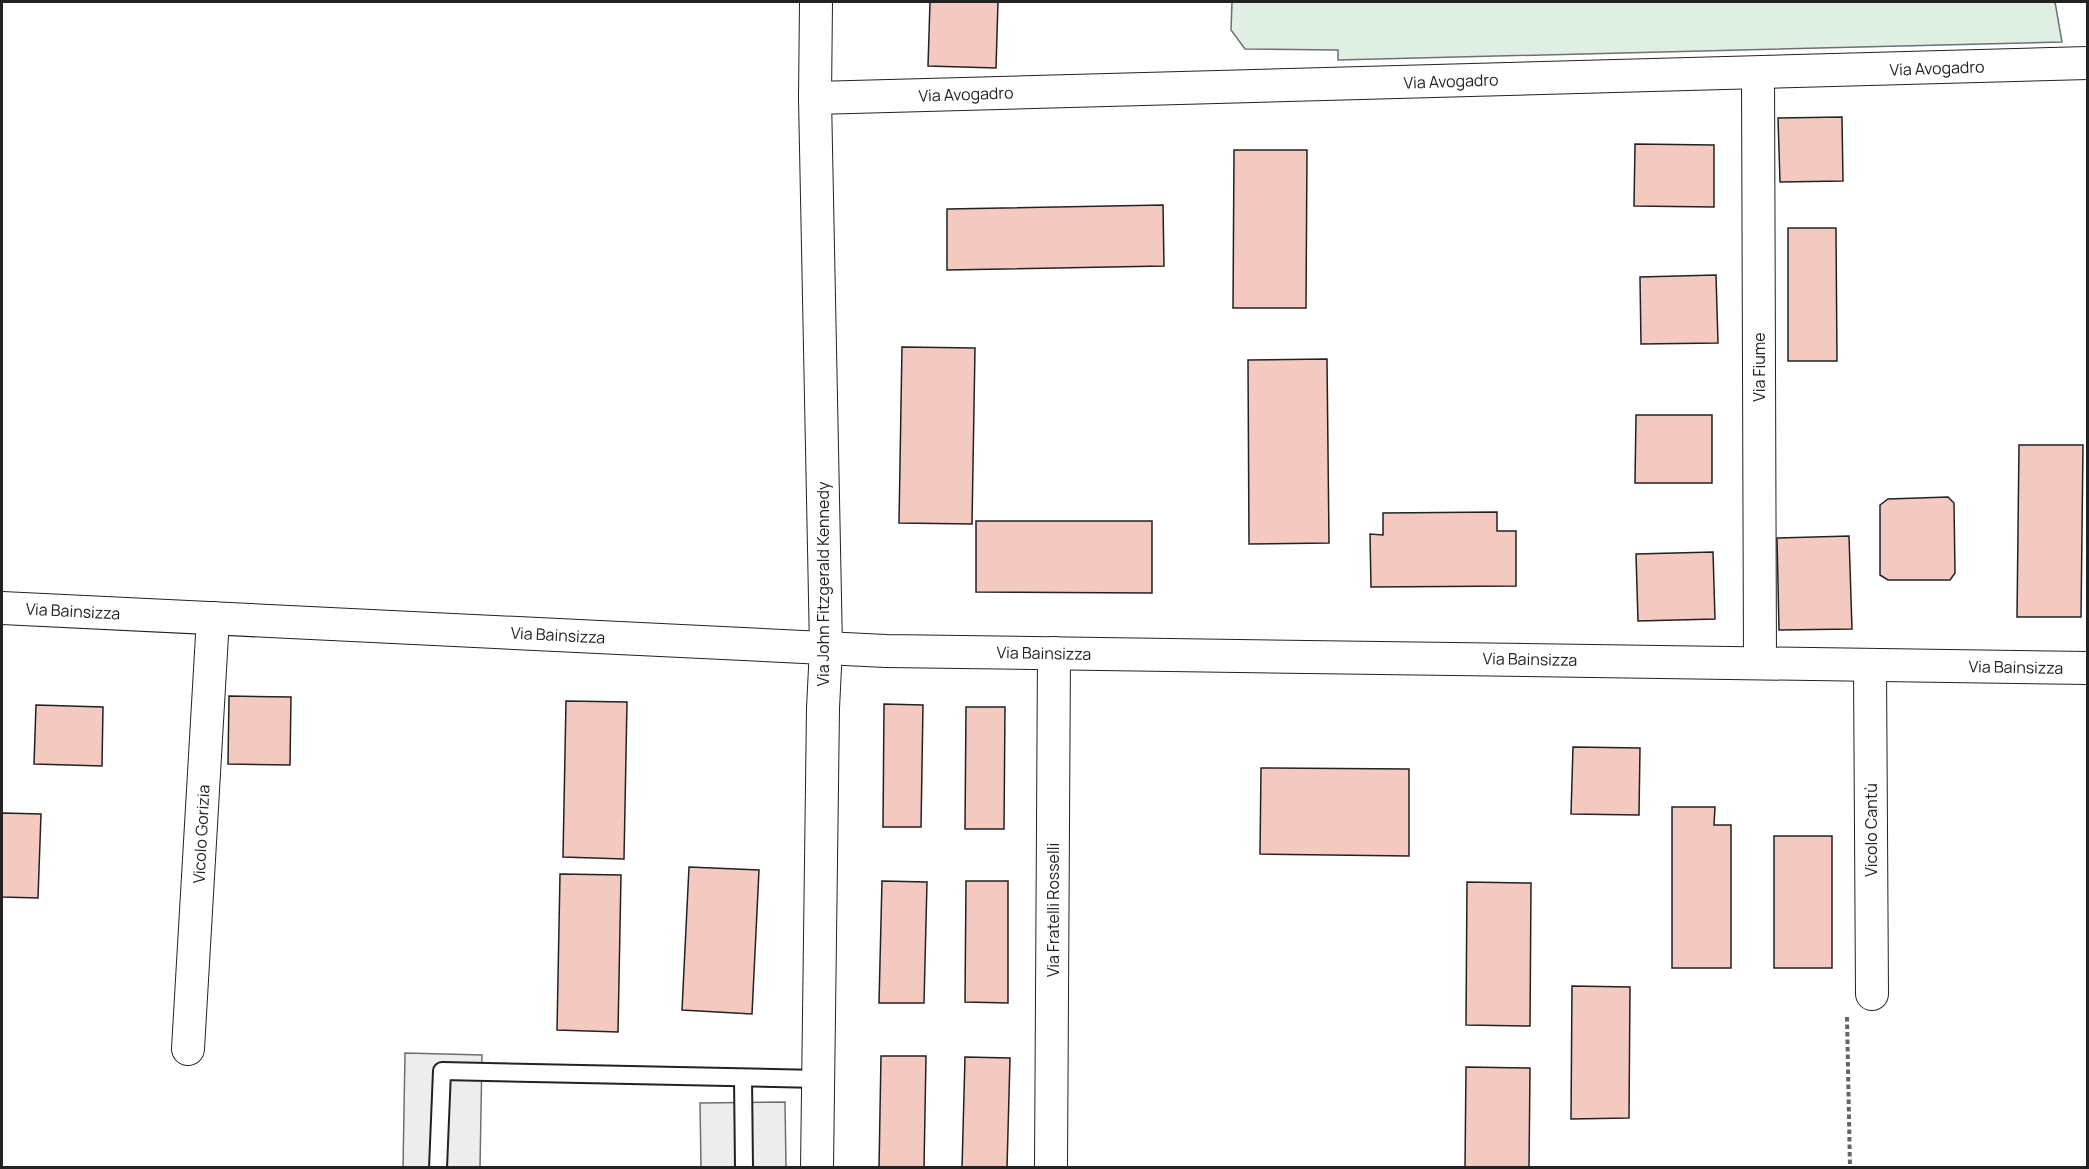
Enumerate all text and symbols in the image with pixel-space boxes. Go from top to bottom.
street label: Via Avogadro [1889,55,1985,81]
street label: Via Avogadro [1403,68,1499,94]
street label: Via Avogadro [918,81,1014,107]
street label: Via Fiume [1748,332,1770,402]
street label: Via John Fitzgerald Kennedy [812,481,834,686]
street label: Via Bainsizza [25,598,121,624]
street label: Via Bainsizza [510,622,606,648]
street label: Via Bainsizza [997,641,1091,665]
street label: Via Bainsizza [1483,647,1577,671]
street label: Via Bainsizza [1969,655,2063,679]
street label: Vicolo Cantù [1860,783,1882,877]
street label: Vicolo Gorizia [187,784,215,884]
street label: Via Fratelli Rosselli [1042,843,1064,977]

